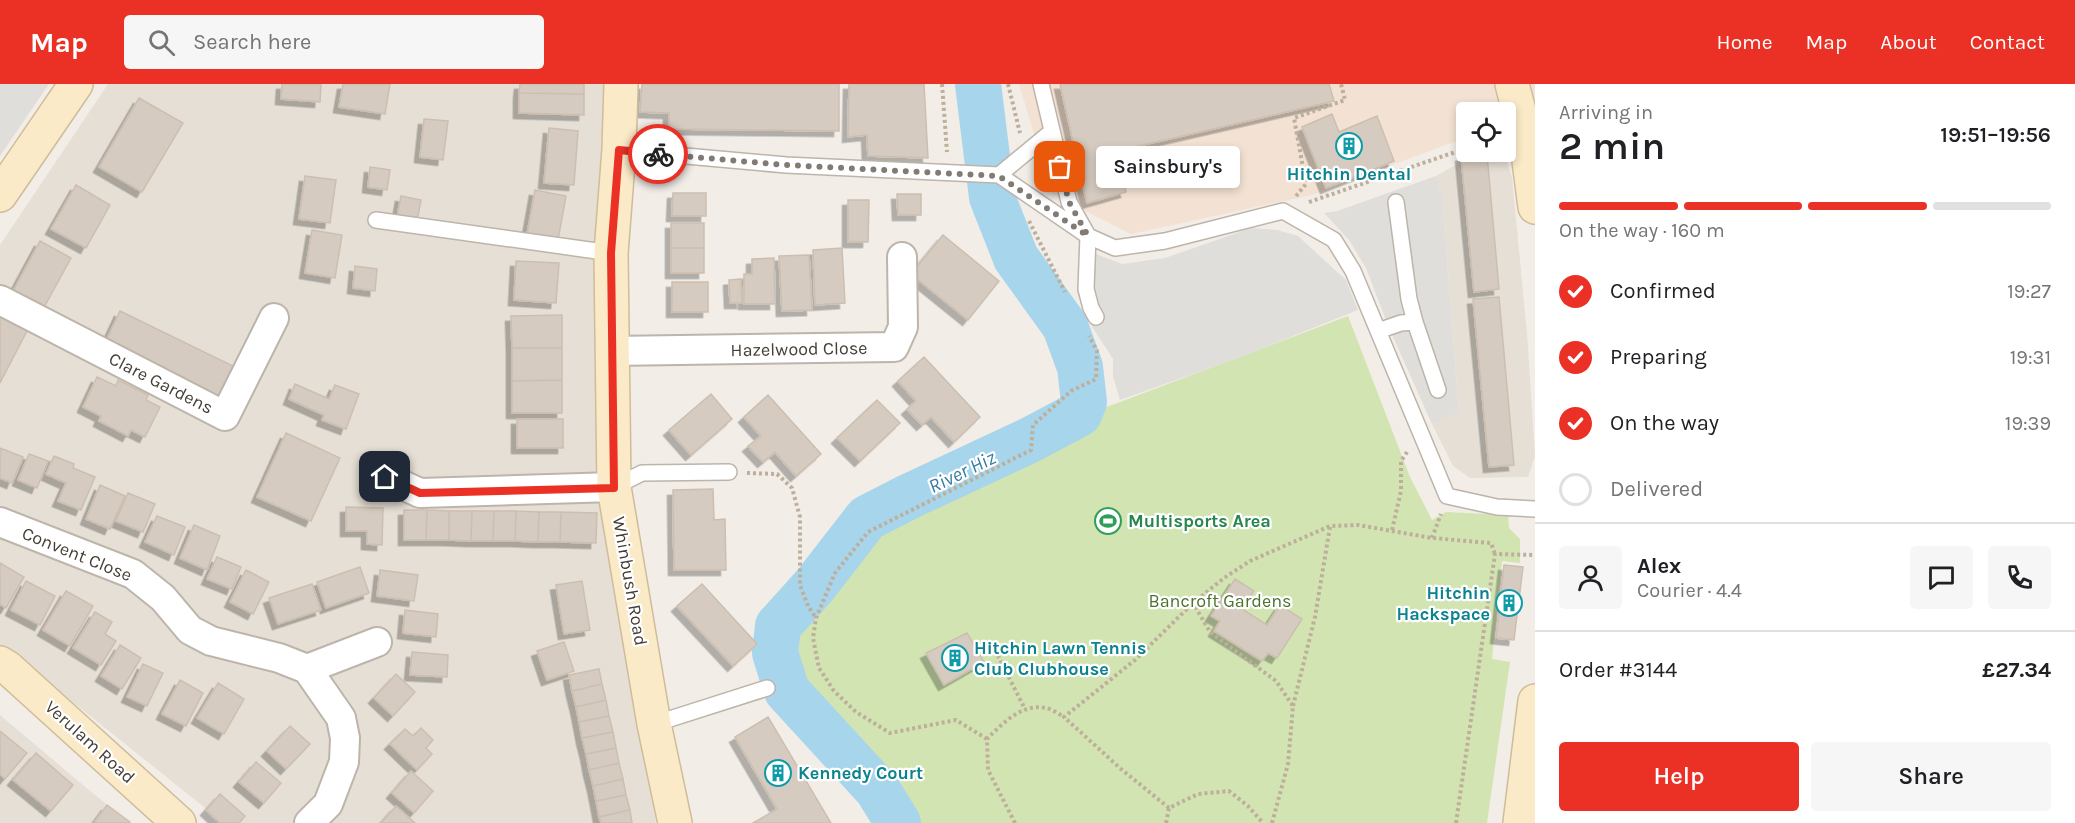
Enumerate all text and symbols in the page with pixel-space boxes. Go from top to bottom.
search box [124,15,544,69]
text: Map [30,26,88,59]
icon: search [145,26,178,59]
text: Search here [193,29,311,55]
text: Home [1717,30,1773,54]
text: Map [1806,30,1847,54]
text: About [1880,30,1937,54]
text: Contact [1970,30,2045,54]
text: Arriving in [1559,101,1653,124]
map controls [1456,102,1516,162]
button: locate [1456,102,1516,162]
text: 19:51–19:56 [1940,122,2051,148]
text: 2 min [1559,123,1665,169]
courier [628,124,688,184]
building icon: Hitchin Dental [1334,131,1364,161]
icon: bike [642,138,675,171]
pin [1034,141,1085,192]
callout: Sainsbury's [1096,146,1240,188]
icon: bag [1043,150,1076,183]
text: Sainsbury's [1113,155,1223,178]
place label: Hitchin Dental [1287,163,1411,185]
text: On the way · 160 m [1559,219,1725,242]
icon: check [1559,275,1592,308]
text: Confirmed [1610,278,1716,304]
text: 19:27 [2007,280,2051,303]
street label: Hazelwood Close [730,337,868,361]
icon: check [1559,341,1592,374]
text: Preparing [1610,344,1707,370]
text: 19:31 [2010,346,2051,369]
street label: Clare Gardens [105,347,217,419]
icon: check [1559,407,1592,440]
text: On the way [1610,410,1719,436]
text: 19:39 [2005,412,2051,435]
water label: River Hiz [925,446,1000,498]
pin [359,451,410,502]
icon: home [368,460,401,493]
text: Delivered [1610,476,1703,502]
sports icon: Multisports Area [1093,506,1123,536]
place label: Multisports Area [1128,510,1271,532]
street label: Whinbush Road [608,515,652,647]
street label: Convent Close [19,522,135,586]
button: person [1559,546,1622,609]
button: chat [1910,546,1973,609]
button: phone [1988,546,2051,609]
text: Alex [1637,553,1681,579]
text: Courier · 4.4 [1637,579,1742,602]
place label: Hitchin Hackspace [1397,582,1490,625]
building icon: Hitchin Hackspace [1494,588,1524,618]
park label: Bancroft Gardens [1148,590,1292,612]
place label: Hitchin Lawn Tennis Club Clubhouse [974,637,1146,680]
building icon: Hitchin Lawn Tennis Club Clubhouse [940,643,970,673]
text: Order #3144 [1559,657,1677,683]
text: £27.34 [1982,657,2051,683]
street label: Verulam Road [40,696,140,788]
button: Help [1559,742,1799,811]
button: Share [1811,742,2051,811]
building icon: Kennedy Court [763,758,793,788]
place label: Kennedy Court [798,762,923,784]

